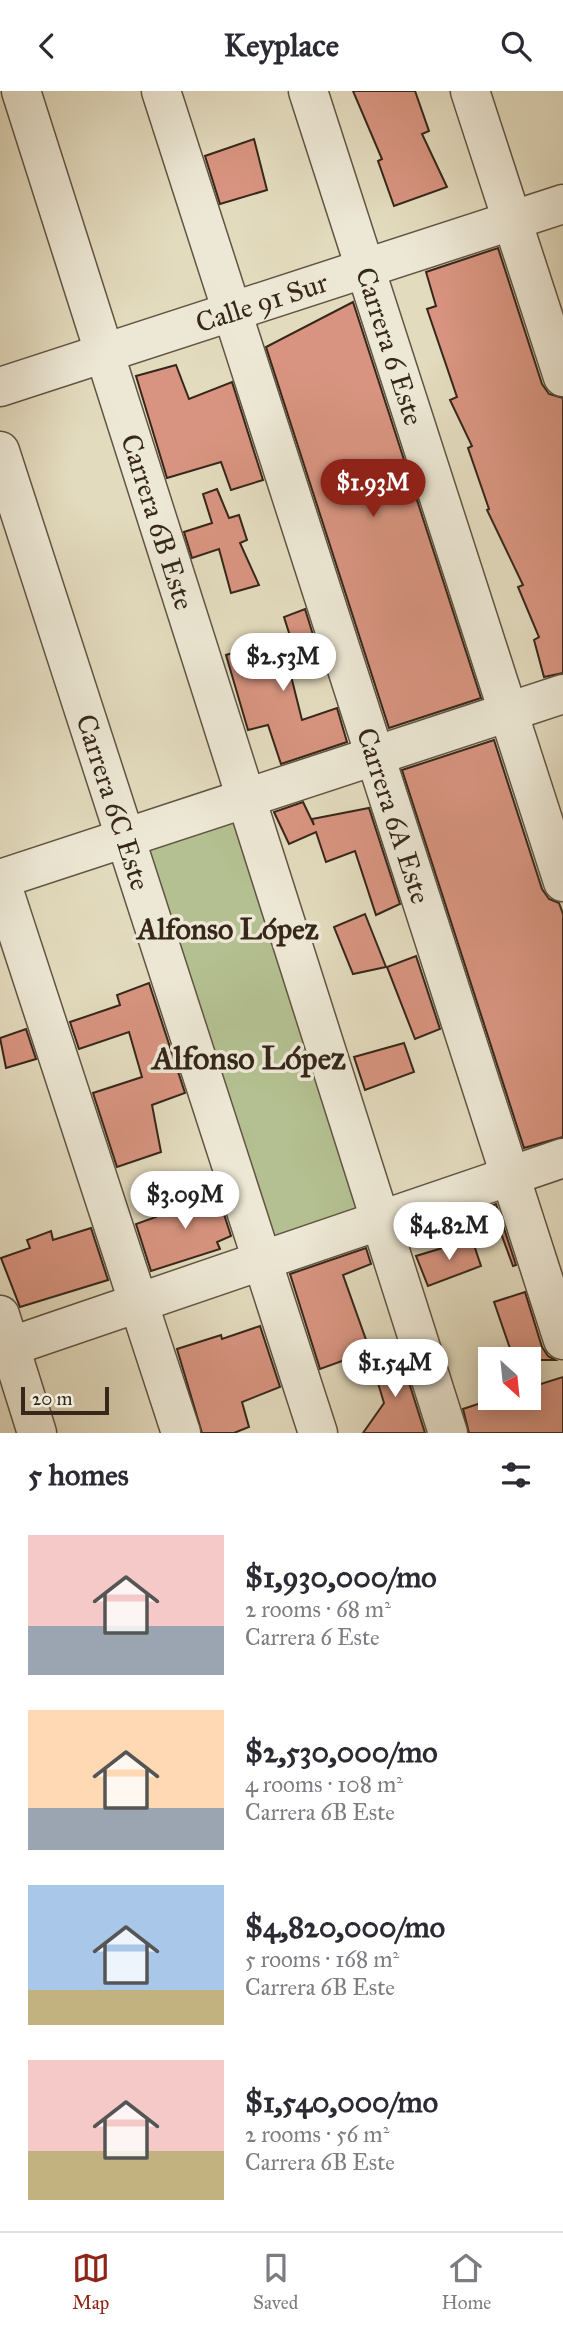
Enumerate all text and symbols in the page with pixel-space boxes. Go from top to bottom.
text: Keyplace [224,26,339,65]
icon: back [28,27,66,65]
icon: search [497,27,535,65]
street label: Carrera 6 Este [348,263,432,430]
street label: Calle 91 Sur [191,264,333,340]
street label: Carrera 6B Este [113,430,202,614]
pin: $1.93M [316,459,430,519]
text: $1.93M [337,468,409,496]
pin: $2.53M [226,633,340,693]
text: $2.53M [246,642,320,670]
street label: Carrera 6C Este [68,710,158,895]
street label: Carrera 6A Este [349,723,438,908]
district label: Alfonso López [135,911,319,947]
district label: Alfonso López [150,1039,346,1078]
pin: $3.09M [128,1171,242,1231]
text: $3.09M [146,1180,224,1208]
pin: $4.82M [392,1203,506,1262]
text: $4.82M [409,1211,489,1239]
pin: $1.54M [338,1339,452,1399]
north arrow [478,1347,541,1411]
map controls [478,1347,541,1410]
text: $1.54M [358,1348,432,1376]
scale bar [21,1384,108,1416]
text: 20 m [32,1387,73,1410]
icon: filters [497,1456,535,1494]
text: 5 homes [28,1457,129,1493]
text: $1,930,000/mo [245,1559,437,1595]
icon: home [84,1563,168,1647]
text: 2 rooms · 68 m² [245,1595,391,1623]
text: Carrera 6 Este [245,1623,380,1651]
text: $2,530,000/mo [245,1734,438,1770]
icon: home [84,1738,168,1822]
text: 4 rooms · 108 m² [245,1770,403,1798]
text: Carrera 6B Este [245,1798,395,1826]
text: $4,820,000/mo [245,1909,445,1945]
icon: home [84,1913,168,1997]
text: 5 rooms · 168 m² [245,1945,399,1973]
text: Carrera 6B Este [245,1973,395,2001]
text: $1,540,000/mo [245,2084,438,2120]
icon: home [84,2088,168,2172]
text: 2 rooms · 56 m² [245,2120,389,2148]
text: Carrera 6B Este [245,2148,395,2176]
tab: Map [72,2249,110,2314]
tab: Saved [253,2249,298,2314]
tab: Home [442,2249,491,2314]

